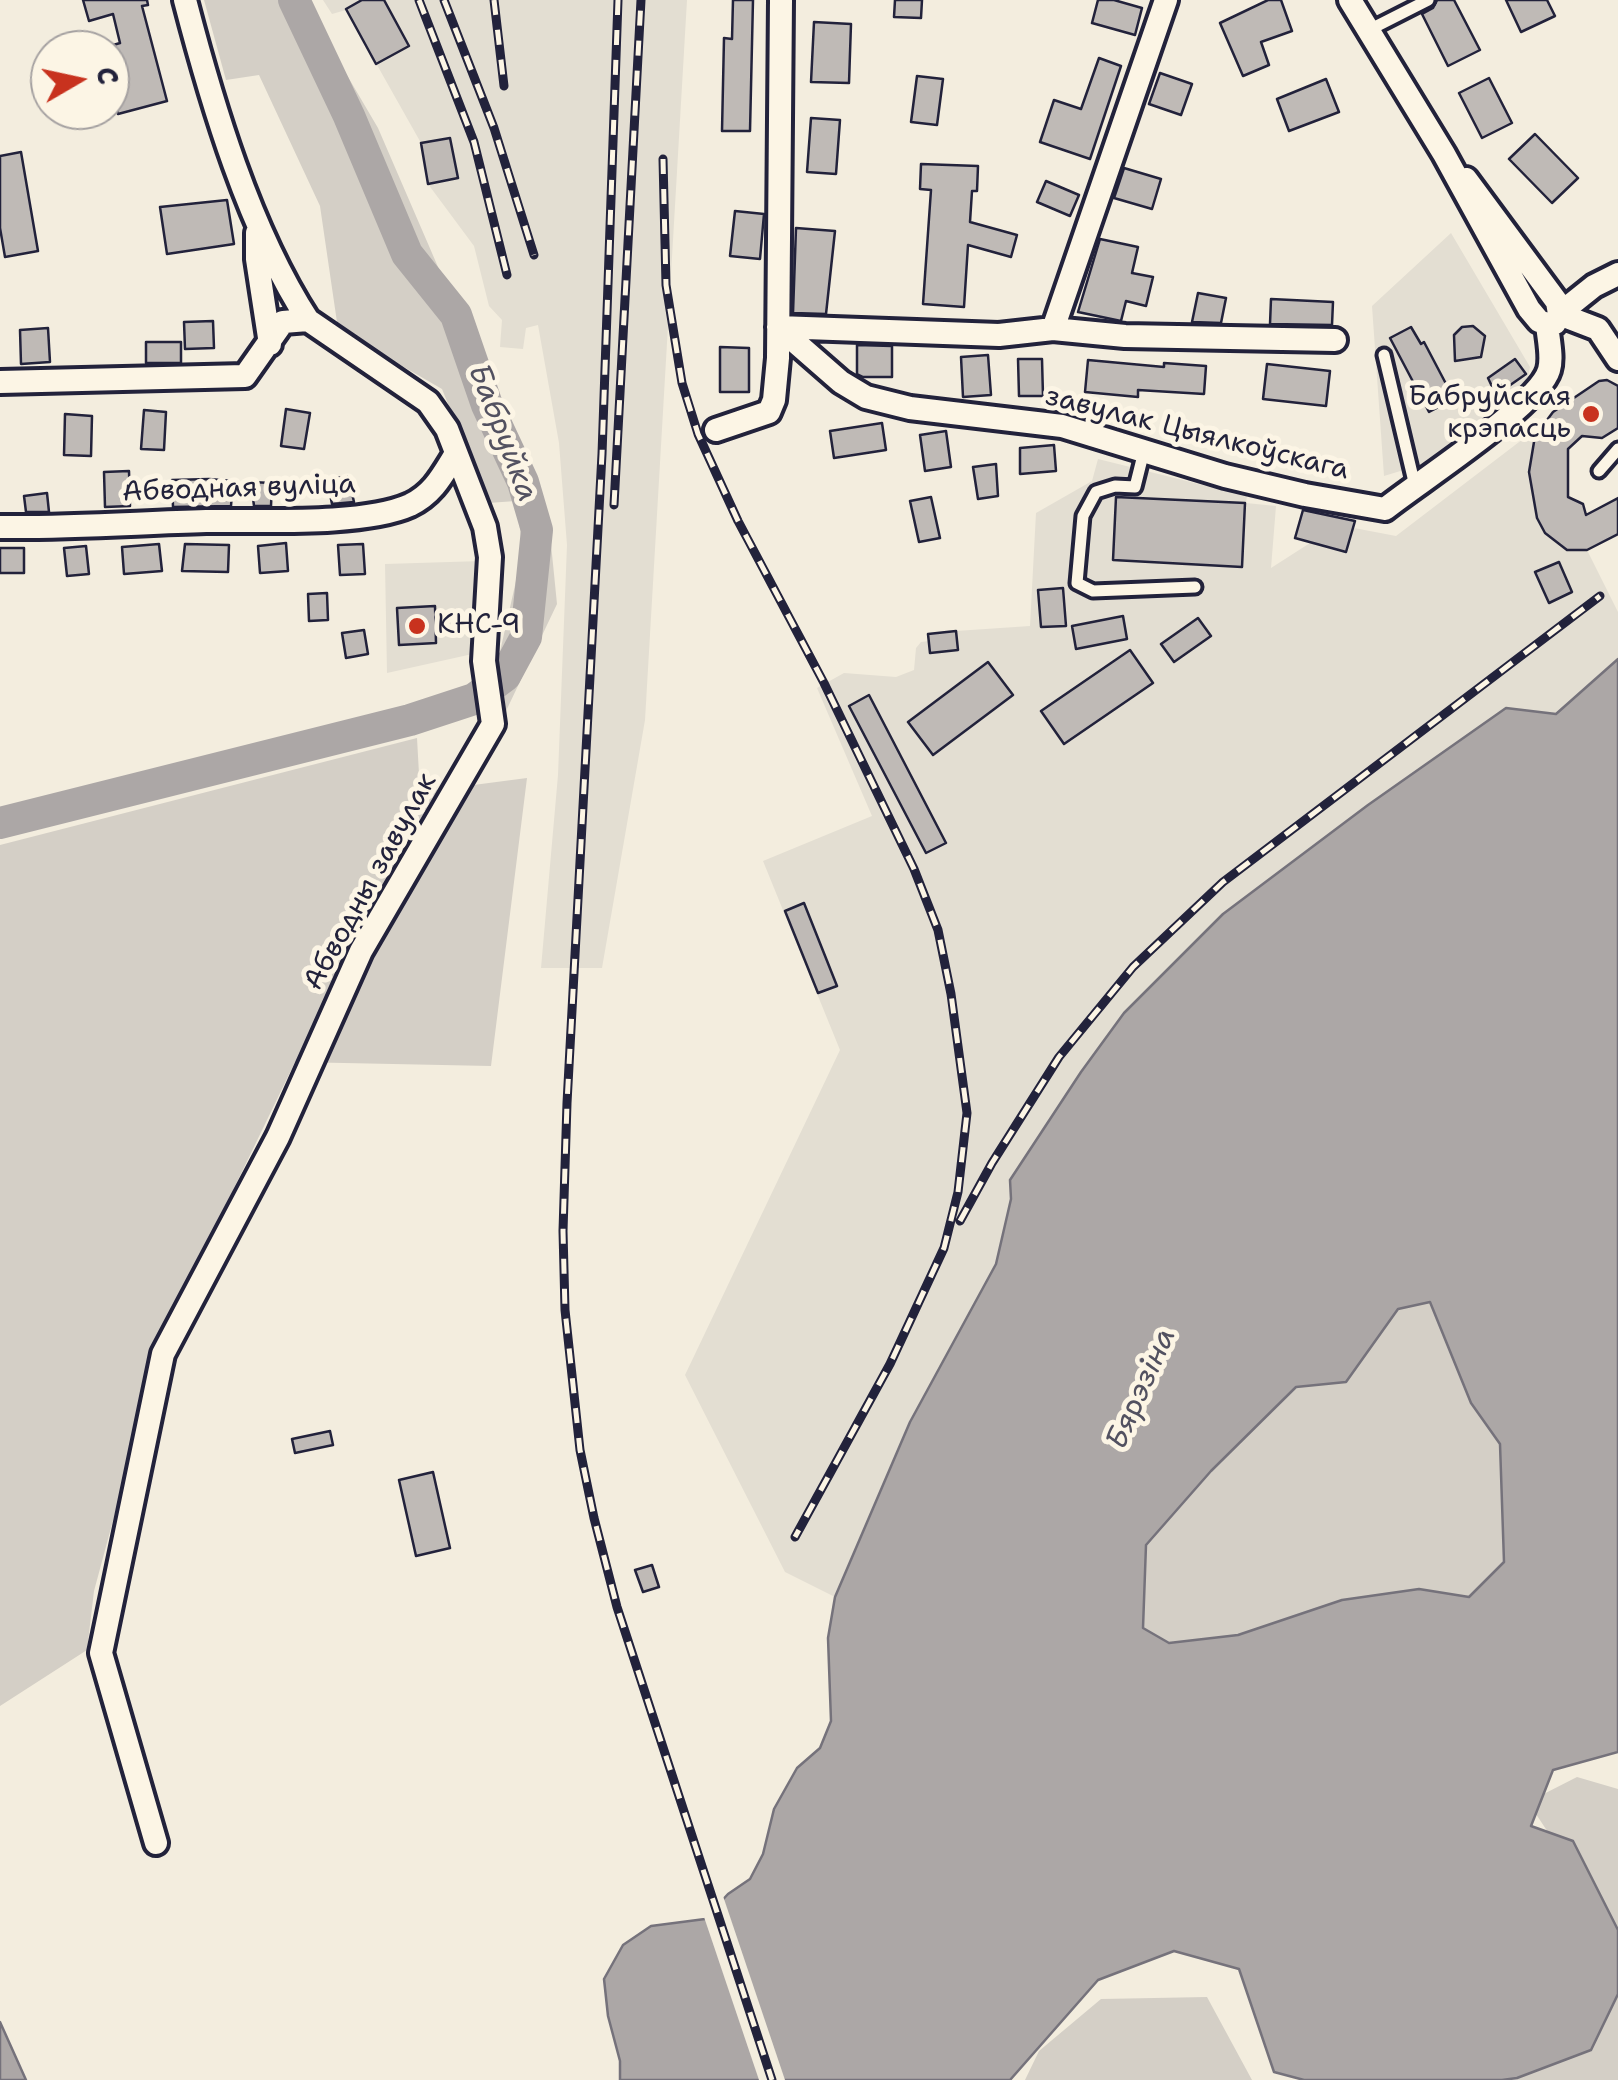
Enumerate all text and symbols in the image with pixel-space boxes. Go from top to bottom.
north arrow [30,30,130,130]
text: С [88,64,128,87]
water label: Бабруйка [459,359,545,507]
street label: завулак Цыялкоўскага [1042,380,1352,488]
place label: Бабруйская крэпасць [1408,381,1571,447]
marker: Бабруйская крэпасць [1580,403,1602,425]
street label: Абводная вуліца [122,468,356,510]
place label: КНС-9 [437,609,520,643]
marker: КНС-9 [406,615,428,637]
street label: Абводны завулак [297,768,445,996]
water label: Бярэзіна [1099,1323,1185,1455]

